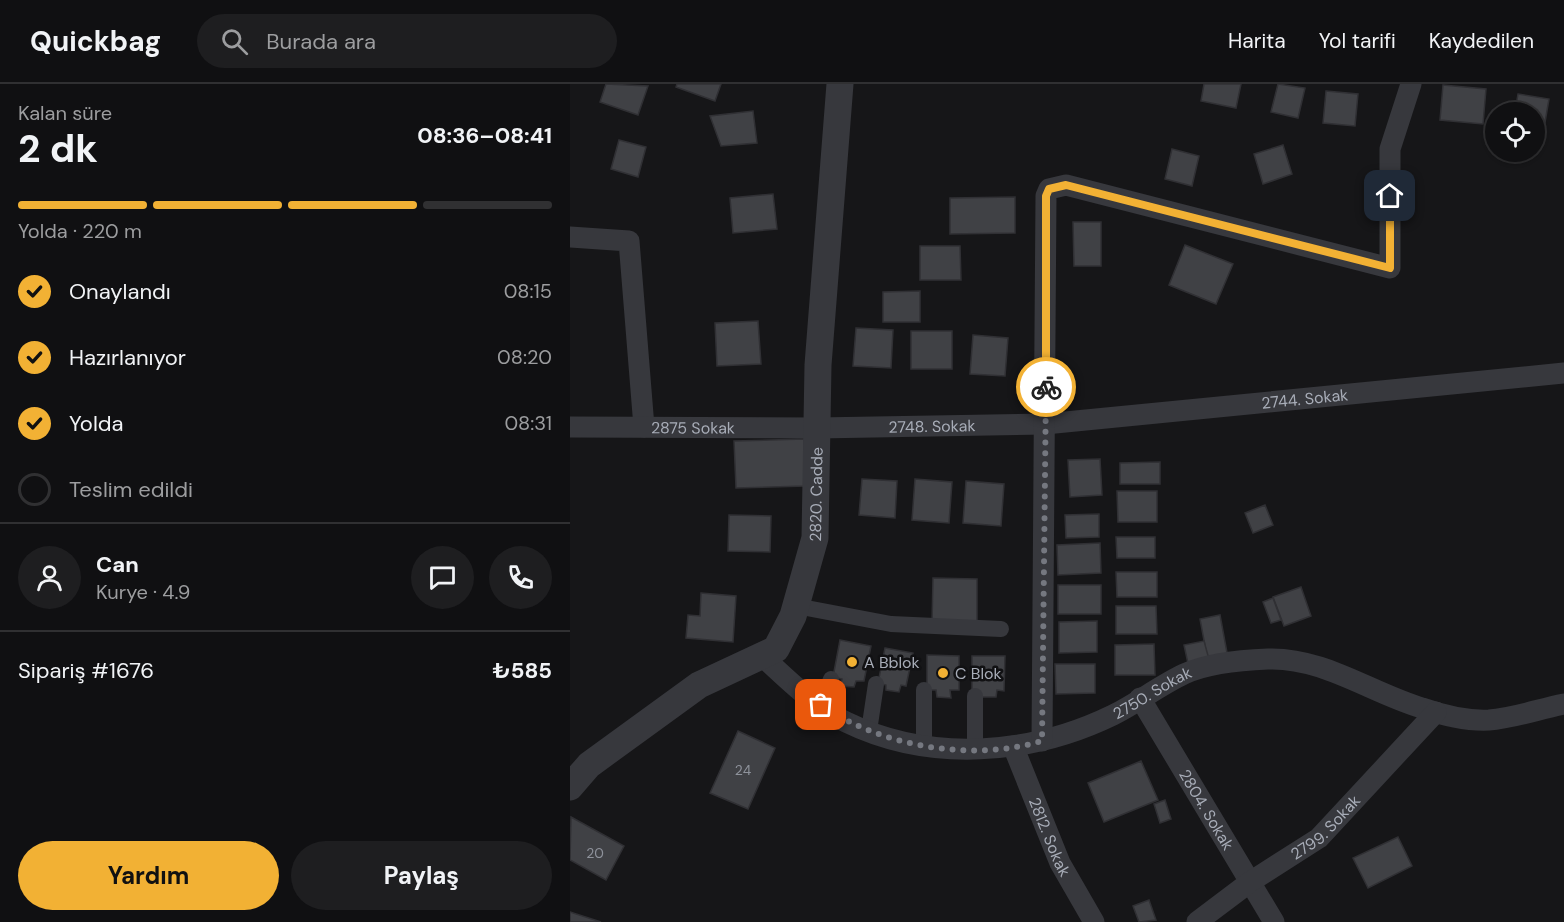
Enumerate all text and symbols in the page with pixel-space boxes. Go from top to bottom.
search box [197,14,617,68]
text: Quickbag [30,23,161,60]
icon: search [218,25,251,58]
text: Burada ara [266,27,376,56]
text: Harita [1228,27,1286,55]
text: Yol tarifi [1319,27,1396,55]
text: Kaydedilen [1429,27,1534,55]
text: Kalan süre [18,100,112,126]
map controls [1485,102,1545,162]
button: locate [1485,102,1545,162]
text: 08:36–08:41 [417,121,552,150]
text: 2 dk [18,123,98,174]
pin [1364,170,1415,221]
icon: home [1373,179,1406,212]
text: Yolda · 220 m [18,218,142,244]
icon: check [18,275,51,308]
text: Onaylandı [69,277,171,306]
text: 08:15 [504,278,552,304]
icon: check [18,341,51,374]
text: Hazırlanıyor [69,343,186,372]
text: 08:20 [497,344,552,370]
courier [1016,357,1076,417]
icon: bike [1030,371,1063,404]
street label: 2744. Sokak [1260,384,1349,414]
icon: check [18,407,51,440]
text: Yolda [69,409,124,438]
text: 08:31 [504,410,552,436]
street label: 2748. Sokak [888,415,976,438]
street label: 2875 Sokak [651,417,735,439]
street label: 2820. Cadde [805,447,828,542]
text: Teslim edildi [69,475,193,504]
button: person [18,546,81,609]
button: chat [411,546,474,609]
button: phone [489,546,552,609]
text: Can [96,550,139,579]
text: Kurye · 4.9 [96,579,190,605]
place label: A Bblok [864,652,920,673]
marker: A Bblok [845,655,859,669]
text: Sipariş #1676 [18,656,154,685]
text: ₺585 [493,656,552,685]
street label: 2750. Sokak [1109,662,1195,724]
place label: C Blok [955,663,1002,684]
marker: C Blok [936,666,950,680]
pin [795,679,846,730]
icon: bag [804,688,837,721]
house number: 24 [735,761,752,779]
street label: 2804. Sokak [1174,766,1239,854]
street label: 2799. Sokak [1287,790,1365,865]
street label: 2812. Sokak [1024,794,1076,880]
button: Yardım [18,841,279,910]
button: Paylaş [291,841,552,910]
house number: 20 [586,844,604,862]

